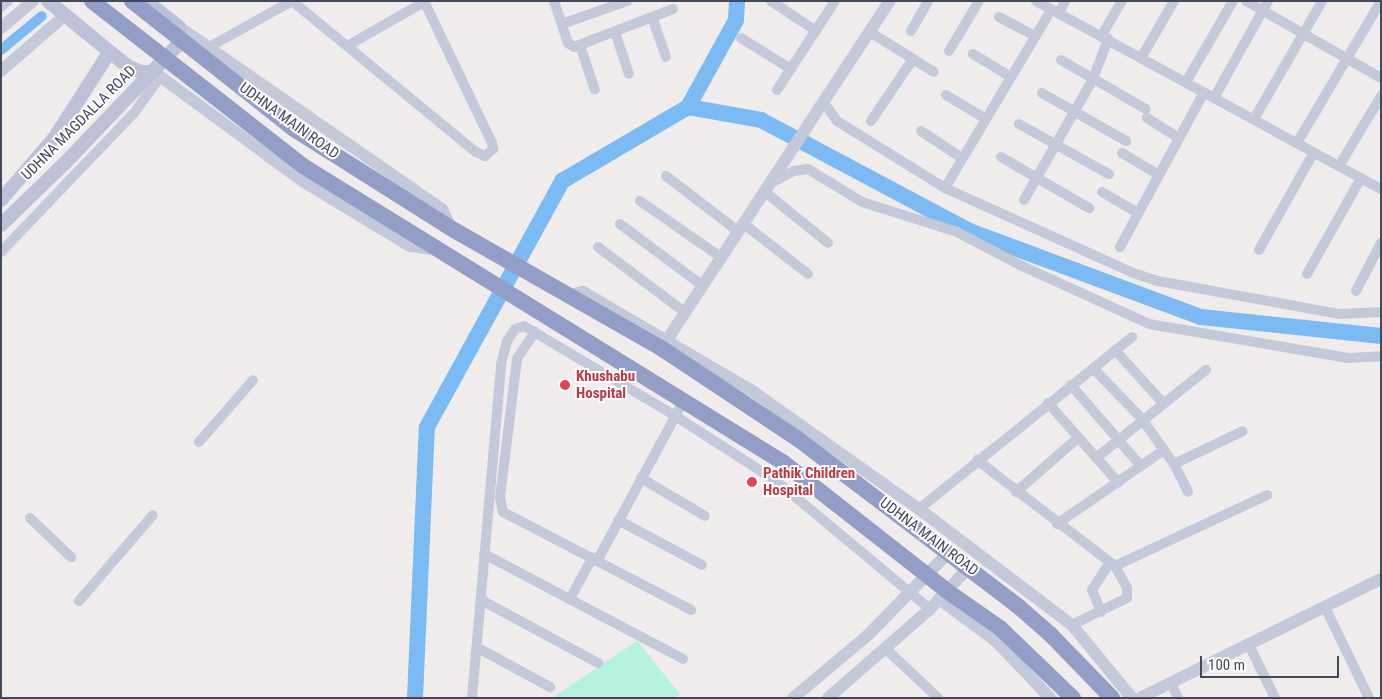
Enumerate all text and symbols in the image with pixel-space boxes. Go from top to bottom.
street label: UDHNA MAGDALLA ROAD [18,62,140,184]
street label: UDHNA MAIN ROAD [236,79,342,163]
place label: Khushabu Hospital [576,367,635,402]
marker: Khushabu Hospital [558,378,572,392]
place label: Pathik Children Hospital [763,464,855,499]
marker: Pathik Children Hospital [745,475,759,489]
street label: UDHNA MAIN ROAD [876,494,982,580]
scale bar [1202,646,1341,678]
text: 100 m [1208,656,1245,674]

